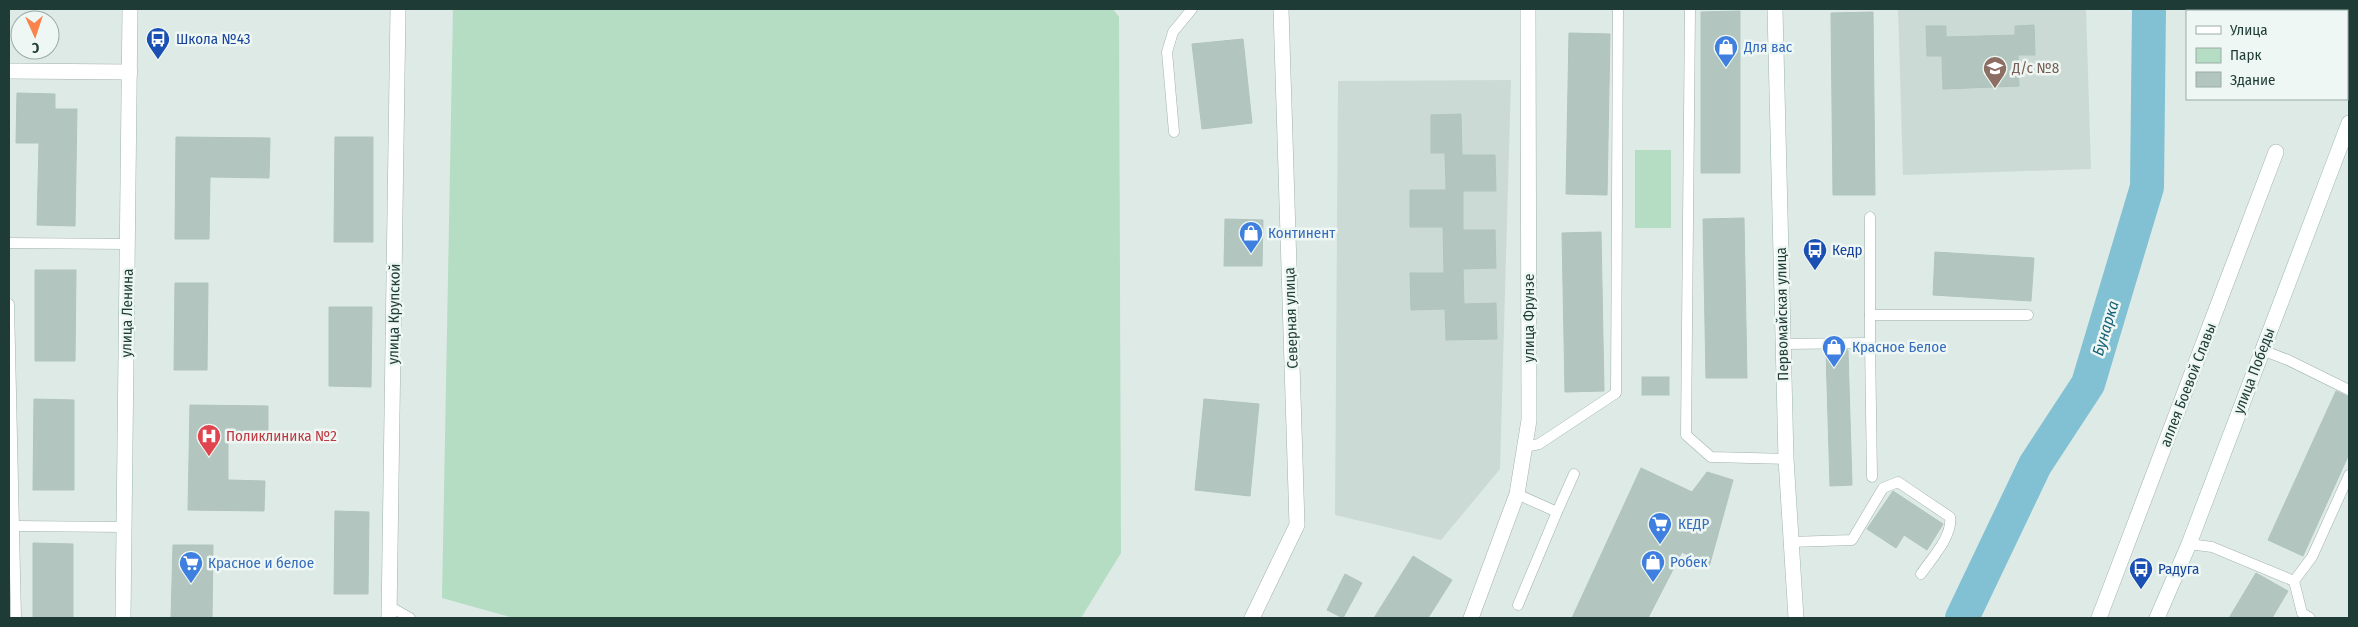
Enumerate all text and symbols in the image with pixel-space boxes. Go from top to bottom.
north arrow [10,10,60,60]
legend [2186,10,2348,100]
text: Улица [2229,21,2268,39]
bus stop icon: Школа №43 [145,26,171,60]
place label: Школа №43 [176,30,251,48]
shop icon: Для вас [1713,34,1739,68]
place label: Для вас [1743,38,1793,56]
text: С [31,39,40,56]
text: Парк [2230,46,2261,64]
school or university icon: Д/с №8 [1982,55,2008,89]
place label: Д/с №8 [2011,59,2059,77]
text: Здание [2230,71,2276,89]
shop icon: Континент [1238,220,1264,254]
place label: Континент [1268,224,1336,242]
bus stop icon: Кедр [1802,237,1828,271]
place label: Кедр [1832,241,1863,259]
street label: Первомайская улица [1772,247,1792,381]
street label: улица Крупской [384,263,404,365]
street label: Северная улица [1280,267,1302,369]
street label: улица Ленина [117,268,137,358]
street label: улица Фрунзе [1520,274,1538,362]
water label: Бунарка [2088,298,2123,358]
street label: аллея Боевой Славы [2156,320,2220,450]
street label: улица Победы [2229,325,2279,417]
shop icon: Красное Белое [1821,334,1847,368]
place label: Красное Белое [1852,338,1947,356]
hospital icon: Поликлиника №2 [196,423,222,457]
place label: Поликлиника №2 [226,427,337,445]
supermarket icon: КЕДР [1647,511,1673,545]
place label: КЕДР [1678,515,1709,533]
shop icon: Робек [1640,549,1666,583]
supermarket icon: Красное и белое [178,550,204,584]
place label: Робек [1670,553,1708,571]
place label: Красное и белое [208,554,314,572]
bus stop icon: Радуга [2128,556,2154,590]
place label: Радуга [2158,560,2199,578]

